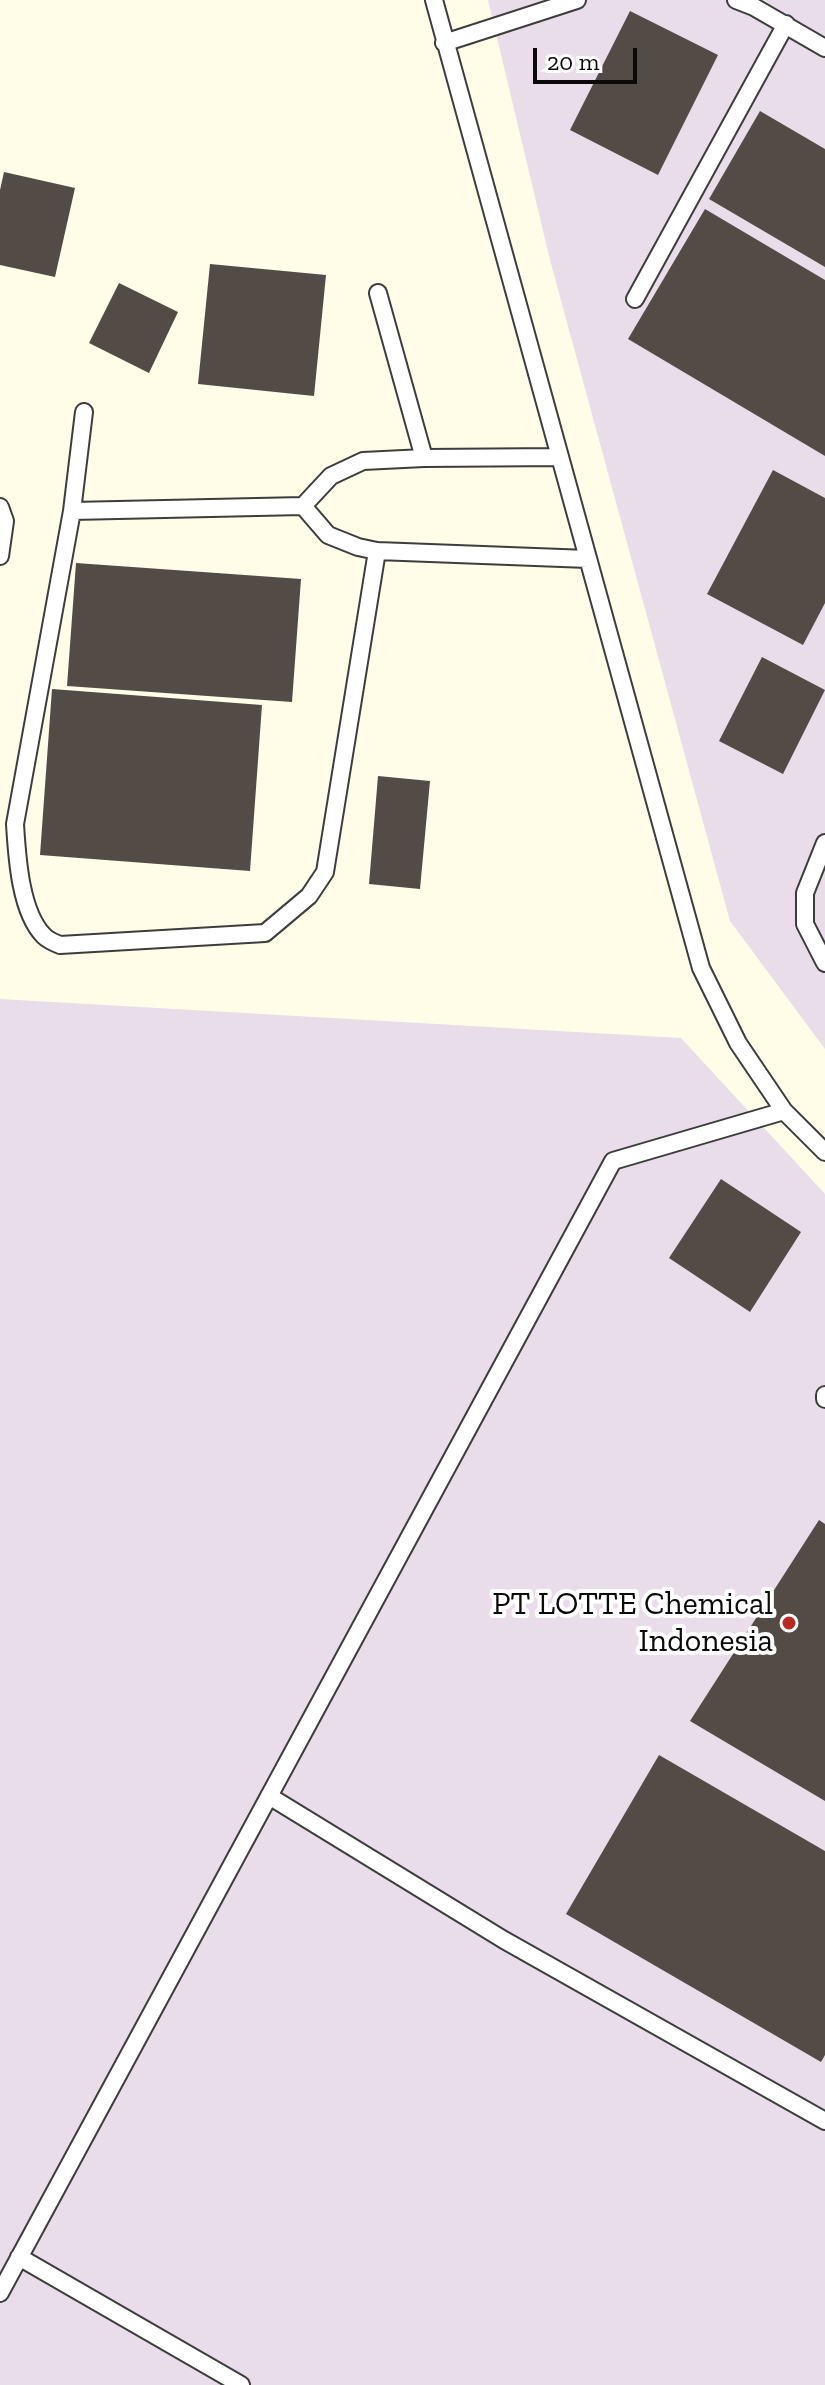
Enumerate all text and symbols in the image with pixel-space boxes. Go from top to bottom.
scale bar [537,32,641,82]
text: 20 m [547,47,599,76]
place label: PT LOTTE Chemical Indonesia [492,1586,773,1661]
marker: PT LOTTE Chemical Indonesia [780,1614,798,1632]

